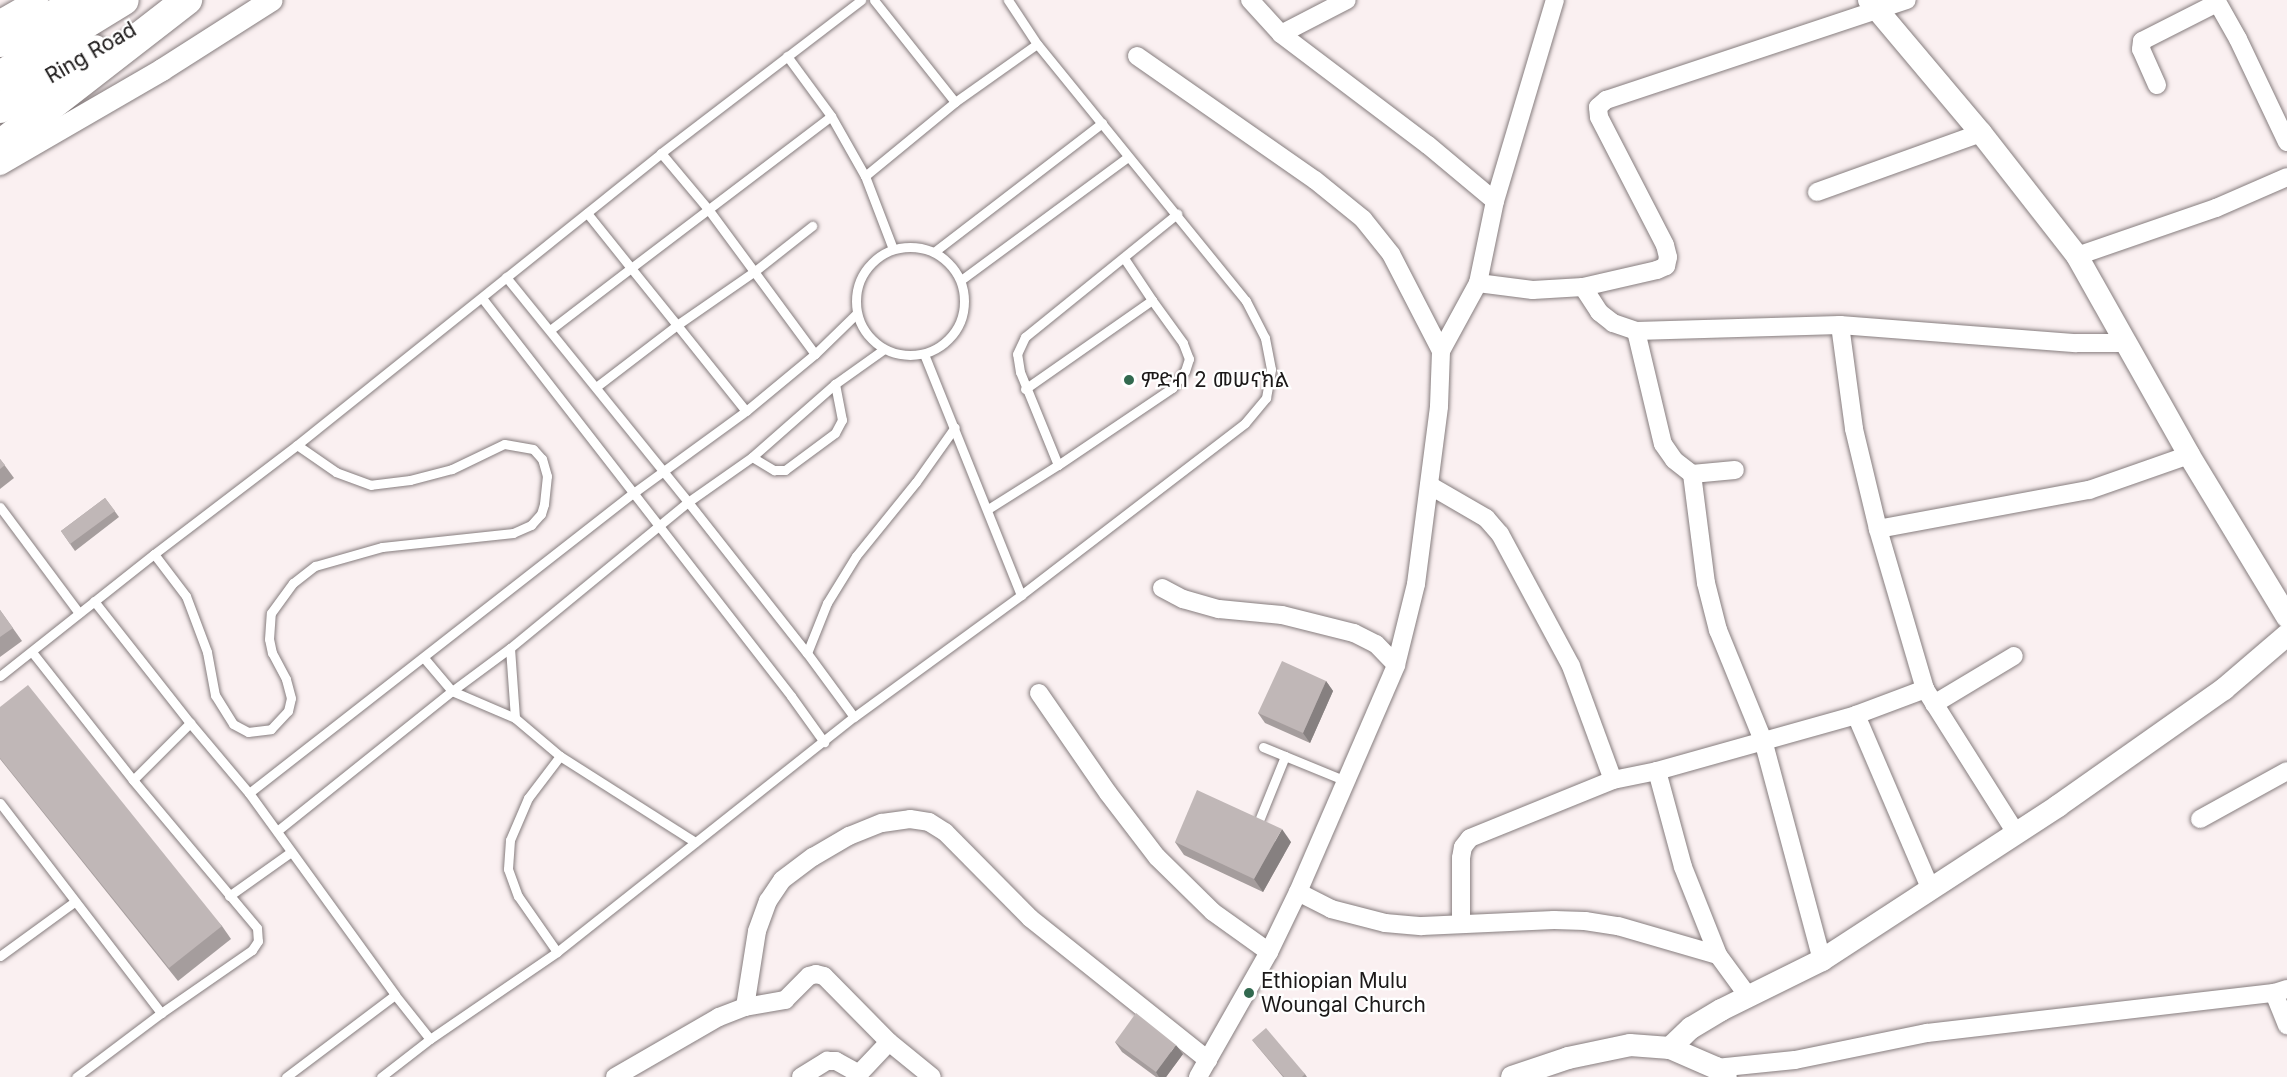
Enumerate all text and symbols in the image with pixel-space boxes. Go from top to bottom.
street label: Ring Road [41,17,141,89]
place label: ምድብ 2 መሠናክል [1141,367,1289,393]
marker: ምድብ 2 መሠናክል [1122,373,1136,387]
place label: Ethiopian Mulu Woungal Church [1261,968,1426,1018]
marker: Ethiopian Mulu Woungal Church [1242,986,1256,1000]

